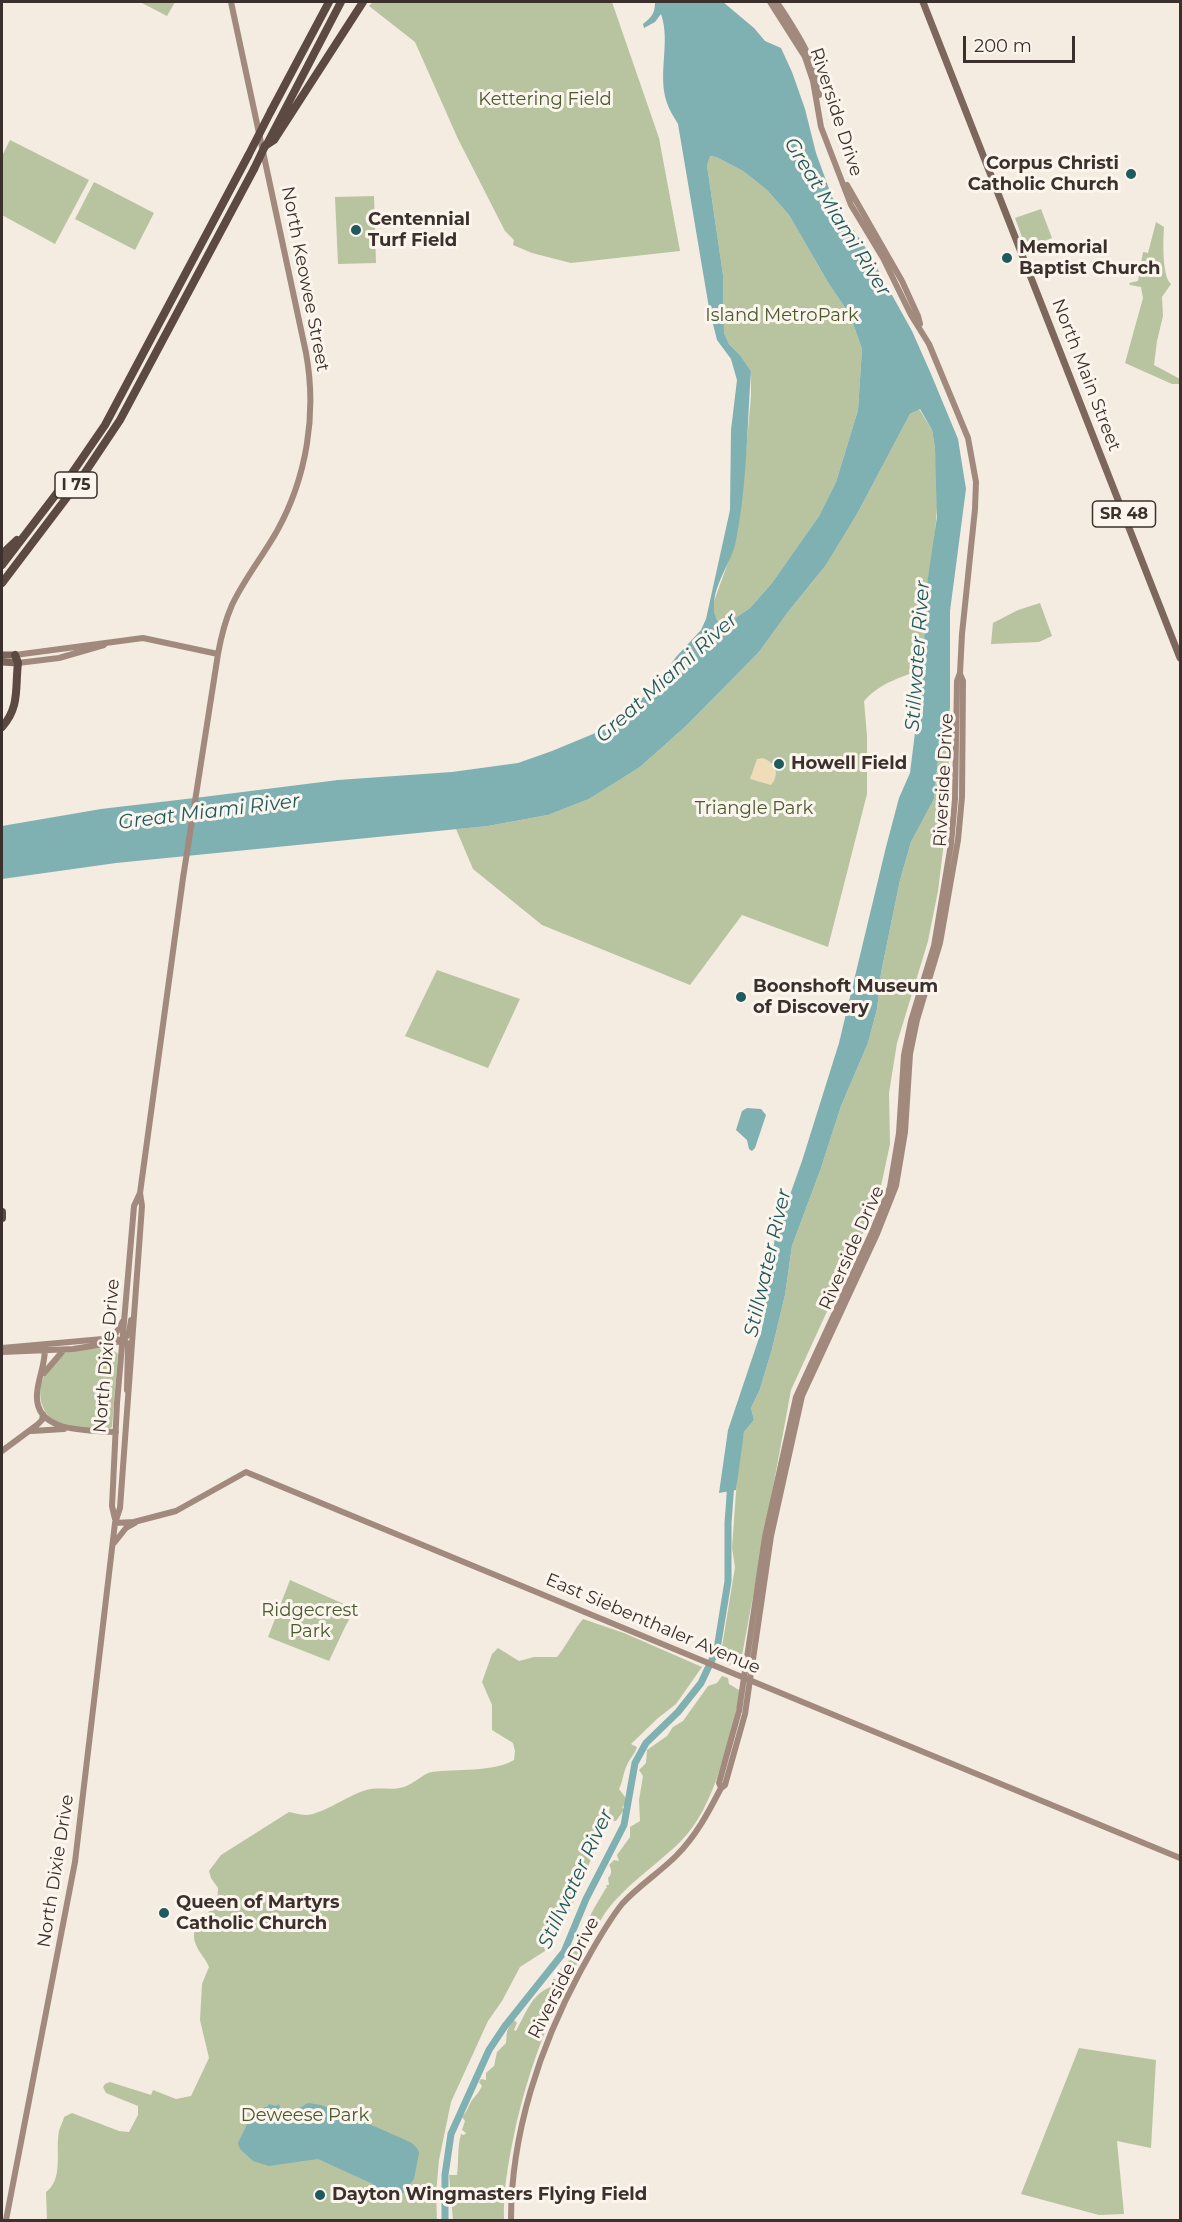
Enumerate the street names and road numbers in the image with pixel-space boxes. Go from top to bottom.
street label: Riverside Drive [805,45,867,179]
street label: North Keowee Street [276,185,334,373]
street label: North Main Street [1047,296,1125,454]
road number: I 75 [55,472,97,498]
road number: SR 48 [1092,501,1156,527]
street label: Riverside Drive [930,713,958,847]
street label: Riverside Drive [815,1182,889,1314]
street label: North Dixie Drive [90,1278,124,1434]
street label: East Siebenthaler Avenue [542,1569,764,1679]
street label: North Dixie Drive [33,1793,79,1949]
street label: Riverside Drive [524,1913,604,2043]

